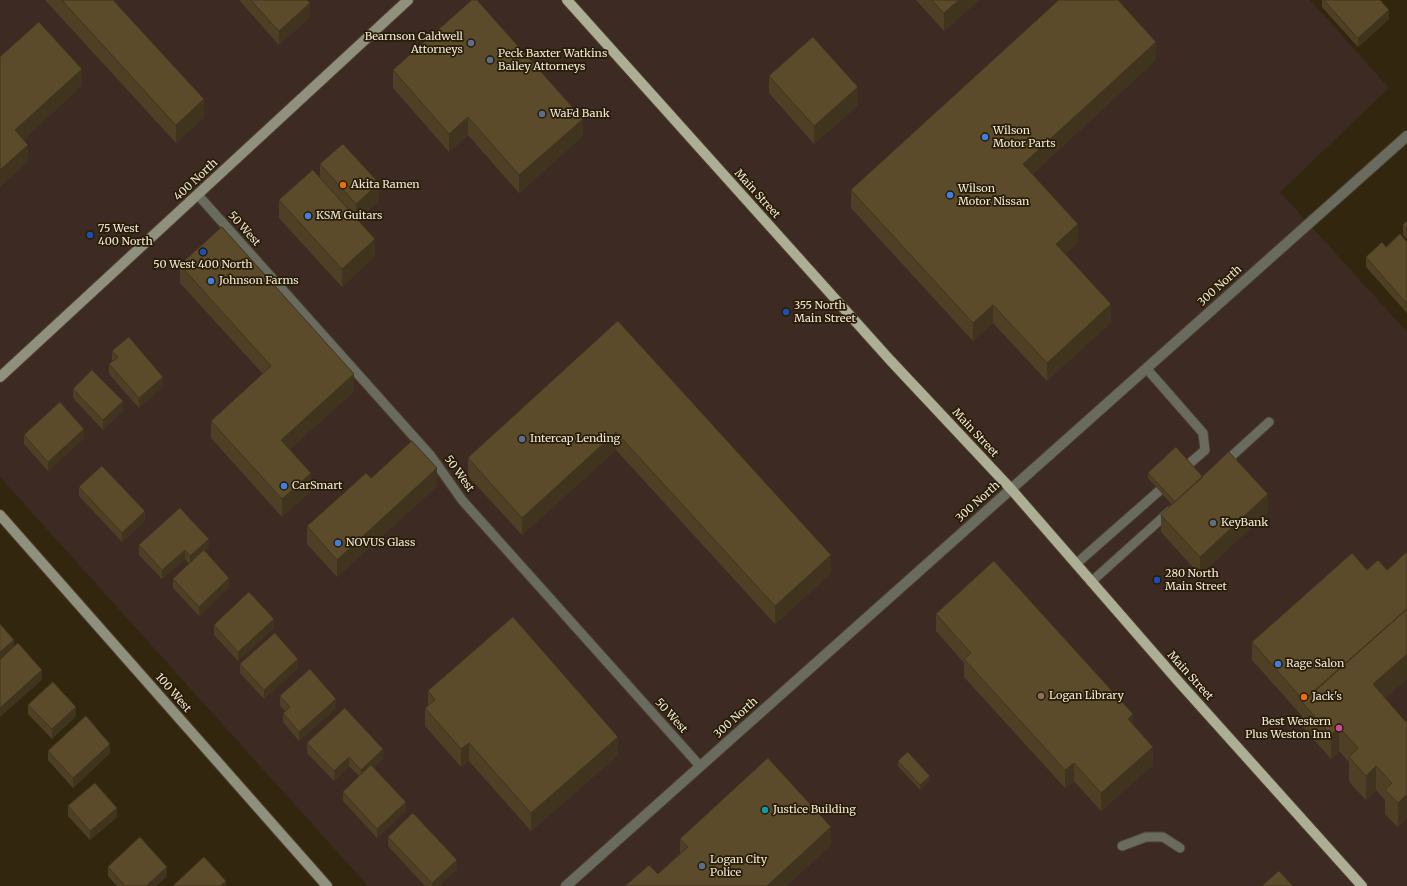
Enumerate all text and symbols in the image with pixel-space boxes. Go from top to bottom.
place label: Bearnson Caldwell Attorneys [365,30,463,56]
marker: Bearnson Caldwell Attorneys [466,38,476,48]
place label: Peck Baxter Watkins Bailey Attorneys [498,47,607,73]
marker: Peck Baxter Watkins Bailey Attorneys [485,55,495,65]
place label: WaFd Bank [550,107,610,121]
marker: WaFd Bank [537,109,547,119]
place label: Wilson Motor Parts [993,124,1056,150]
marker: Wilson Motor Parts [980,132,990,142]
street label: 400 North [171,156,221,204]
street label: Main Street [731,167,783,221]
place label: Akita Ramen [351,178,420,192]
marker: Akita Ramen [338,180,348,190]
place label: Wilson Motor Nissan [958,182,1029,208]
marker: Wilson Motor Nissan [945,190,955,200]
street label: 50 West [225,209,263,249]
place label: KSM Guitars [316,209,383,223]
marker: KSM Guitars [303,211,313,221]
place label: 75 West 400 North [98,222,153,248]
marker: 75 West 400 North [85,230,95,240]
marker: 50 West 400 North [198,247,208,257]
place label: 50 West 400 North [153,258,253,272]
street label: 300 North [1195,263,1245,309]
place label: Johnson Farms [219,274,299,288]
marker: Johnson Farms [206,276,216,286]
place label: 355 North Main Street [794,299,856,325]
marker: 355 North Main Street [781,307,791,317]
street label: Main Street [949,406,1001,460]
place label: Intercap Lending [530,432,620,446]
marker: Intercap Lending [517,434,527,444]
street label: 50 West [441,453,477,495]
place label: CarSmart [292,479,342,493]
street label: 300 North [953,479,1003,525]
marker: CarSmart [279,481,289,491]
place label: KeyBank [1221,516,1268,530]
marker: KeyBank [1208,518,1218,528]
place label: NOVUS Glass [346,536,415,550]
marker: NOVUS Glass [333,538,343,548]
place label: 280 North Main Street [1165,567,1227,593]
marker: 280 North Main Street [1152,575,1162,585]
street label: Main Street [1164,649,1216,703]
place label: Rage Salon [1286,657,1344,671]
marker: Rage Salon [1273,659,1283,669]
street label: 100 West [152,671,194,715]
place label: Logan Library [1049,689,1124,703]
place label: Jack's [1312,690,1342,704]
marker: Logan Library [1036,691,1046,701]
marker: Jack's [1299,692,1309,702]
street label: 300 North [711,695,761,741]
street label: 50 West [652,696,690,736]
place label: Best Western Plus Weston Inn [1245,715,1331,741]
marker: Best Western Plus Weston Inn [1334,723,1344,733]
place label: Justice Building [773,803,856,817]
marker: Justice Building [760,805,770,815]
place label: Logan City Police [710,853,767,879]
marker: Logan City Police [697,861,707,871]

